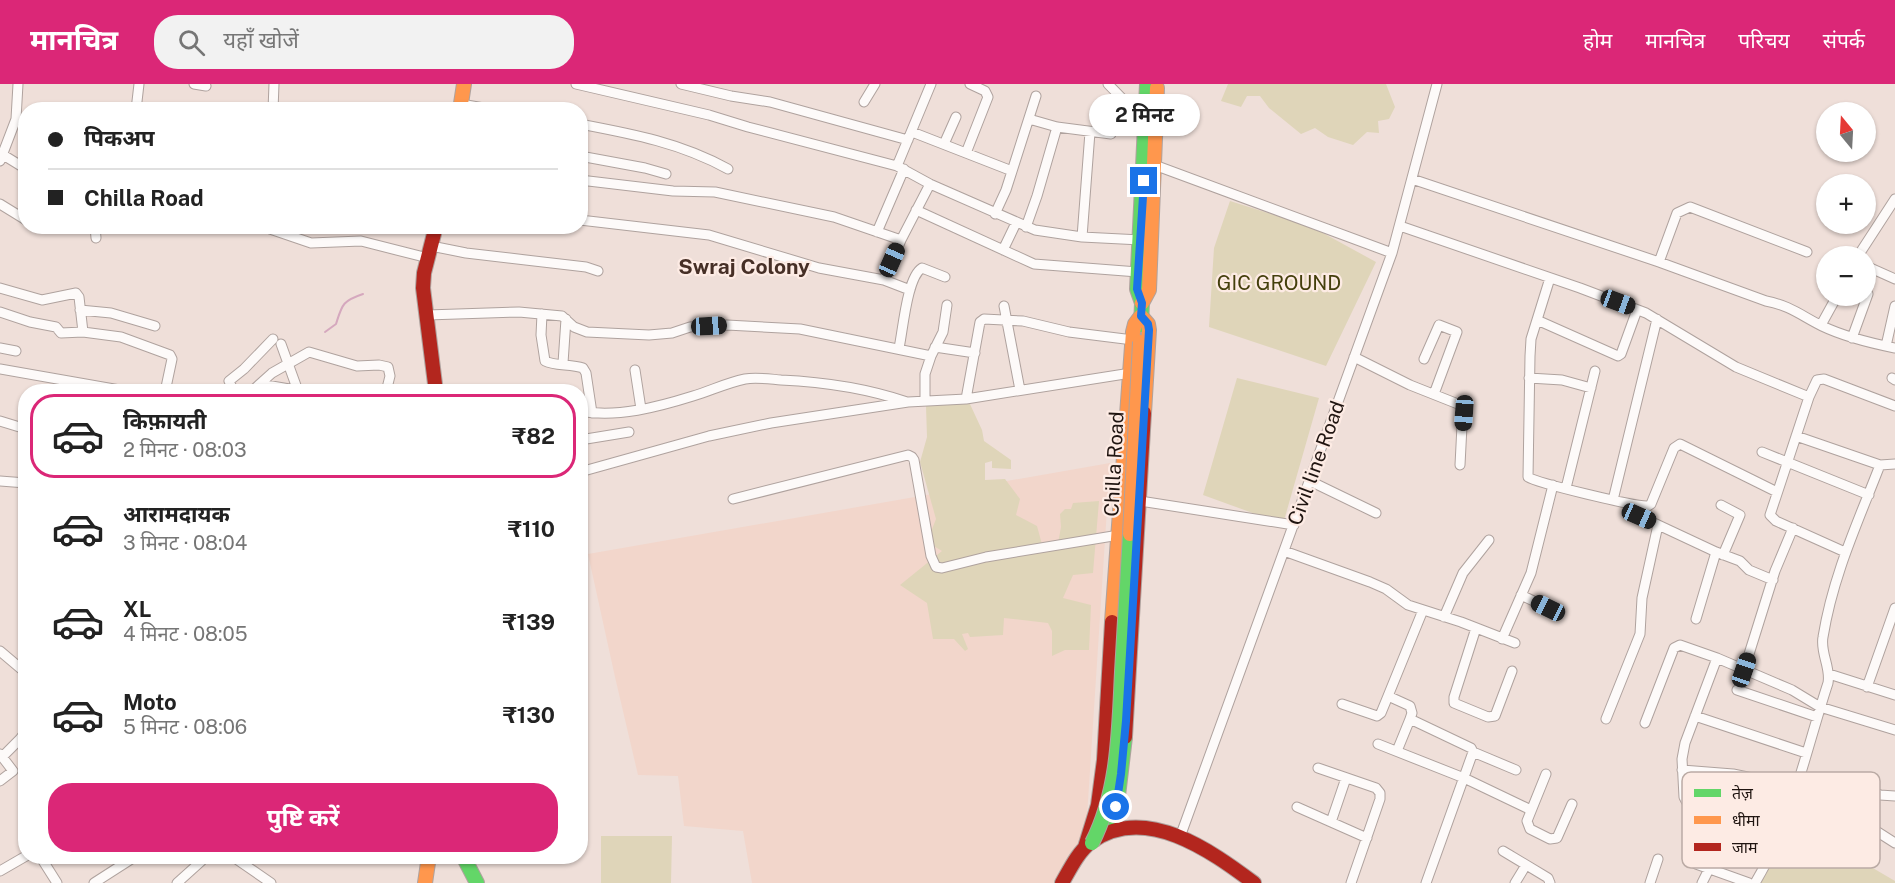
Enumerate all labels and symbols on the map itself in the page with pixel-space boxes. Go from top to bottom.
callout: 2 मिनट [1088,94,1200,136]
north arrow [1816,102,1876,162]
route end [1130,167,1157,194]
car [876,240,908,280]
district label: Swraj Colony [678,254,810,279]
park label: GIC GROUND [1217,271,1341,295]
car [1598,287,1638,317]
car [691,316,727,336]
car [1454,394,1474,432]
street label: Civil line Road [1282,397,1350,529]
street label: Chilla Road [1099,411,1129,517]
car [1619,500,1659,532]
car [1528,592,1568,624]
car [1730,650,1758,690]
legend [1682,772,1880,868]
text: तेज़ [1732,784,1754,803]
route start [1102,793,1129,820]
text: धीमा [1732,811,1761,830]
text: जाम [1732,838,1758,857]

